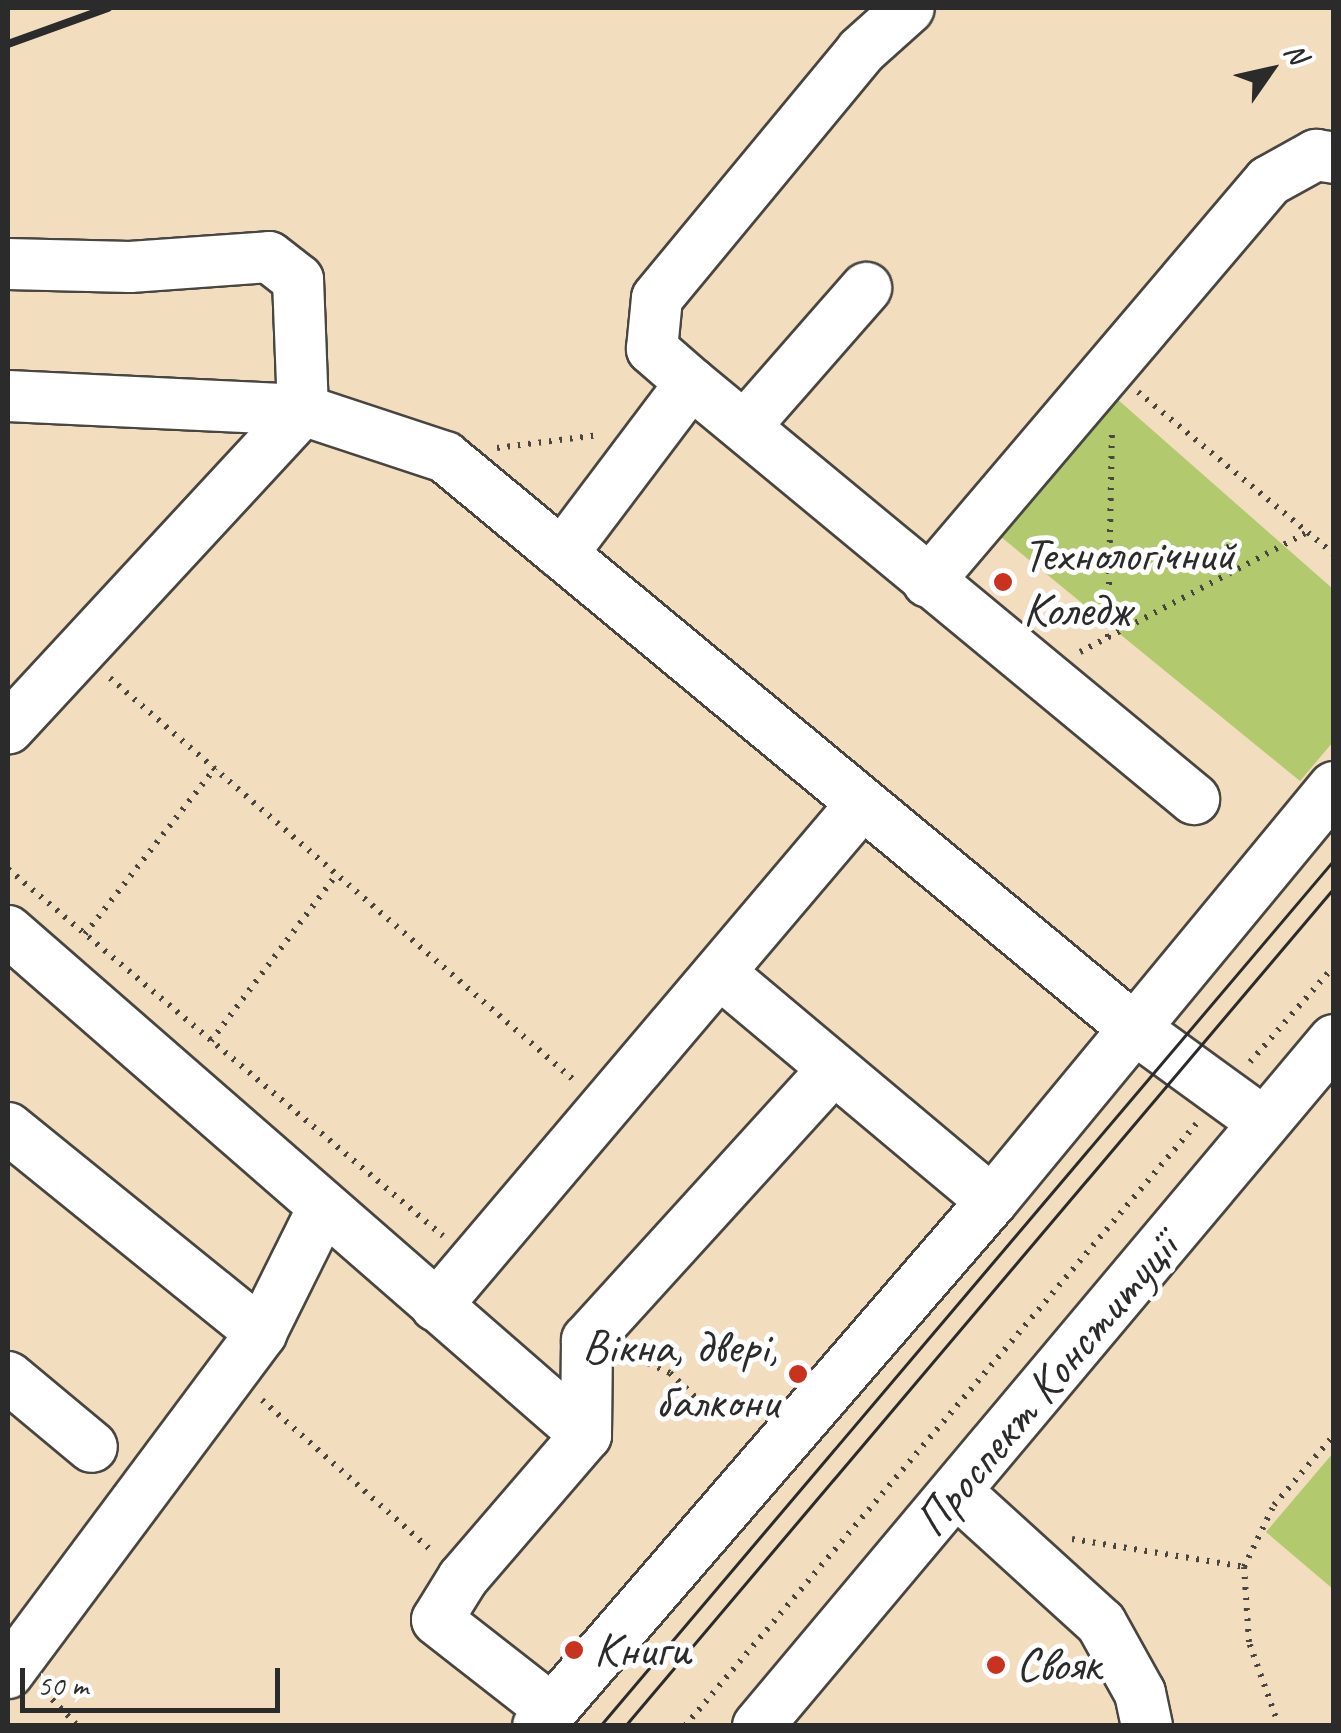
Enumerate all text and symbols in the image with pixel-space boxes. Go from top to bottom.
north arrow [1221,20,1321,120]
text: N [1277,36,1316,70]
place label: Технологічний Коледж [1023,525,1235,638]
marker: Технологічний Коледж [992,571,1014,593]
street label: Проспект Конституції [904,1222,1188,1546]
place label: Вікна, двері, балкони [582,1317,778,1430]
marker: Вікна, двері, балкони [787,1363,809,1385]
place label: Книги [594,1621,690,1679]
place label: Свояк [1016,1636,1101,1694]
marker: Книги [563,1639,585,1661]
scale bar [25,1648,285,1710]
marker: Свояк [985,1654,1007,1676]
text: 50 m [37,1666,88,1704]

